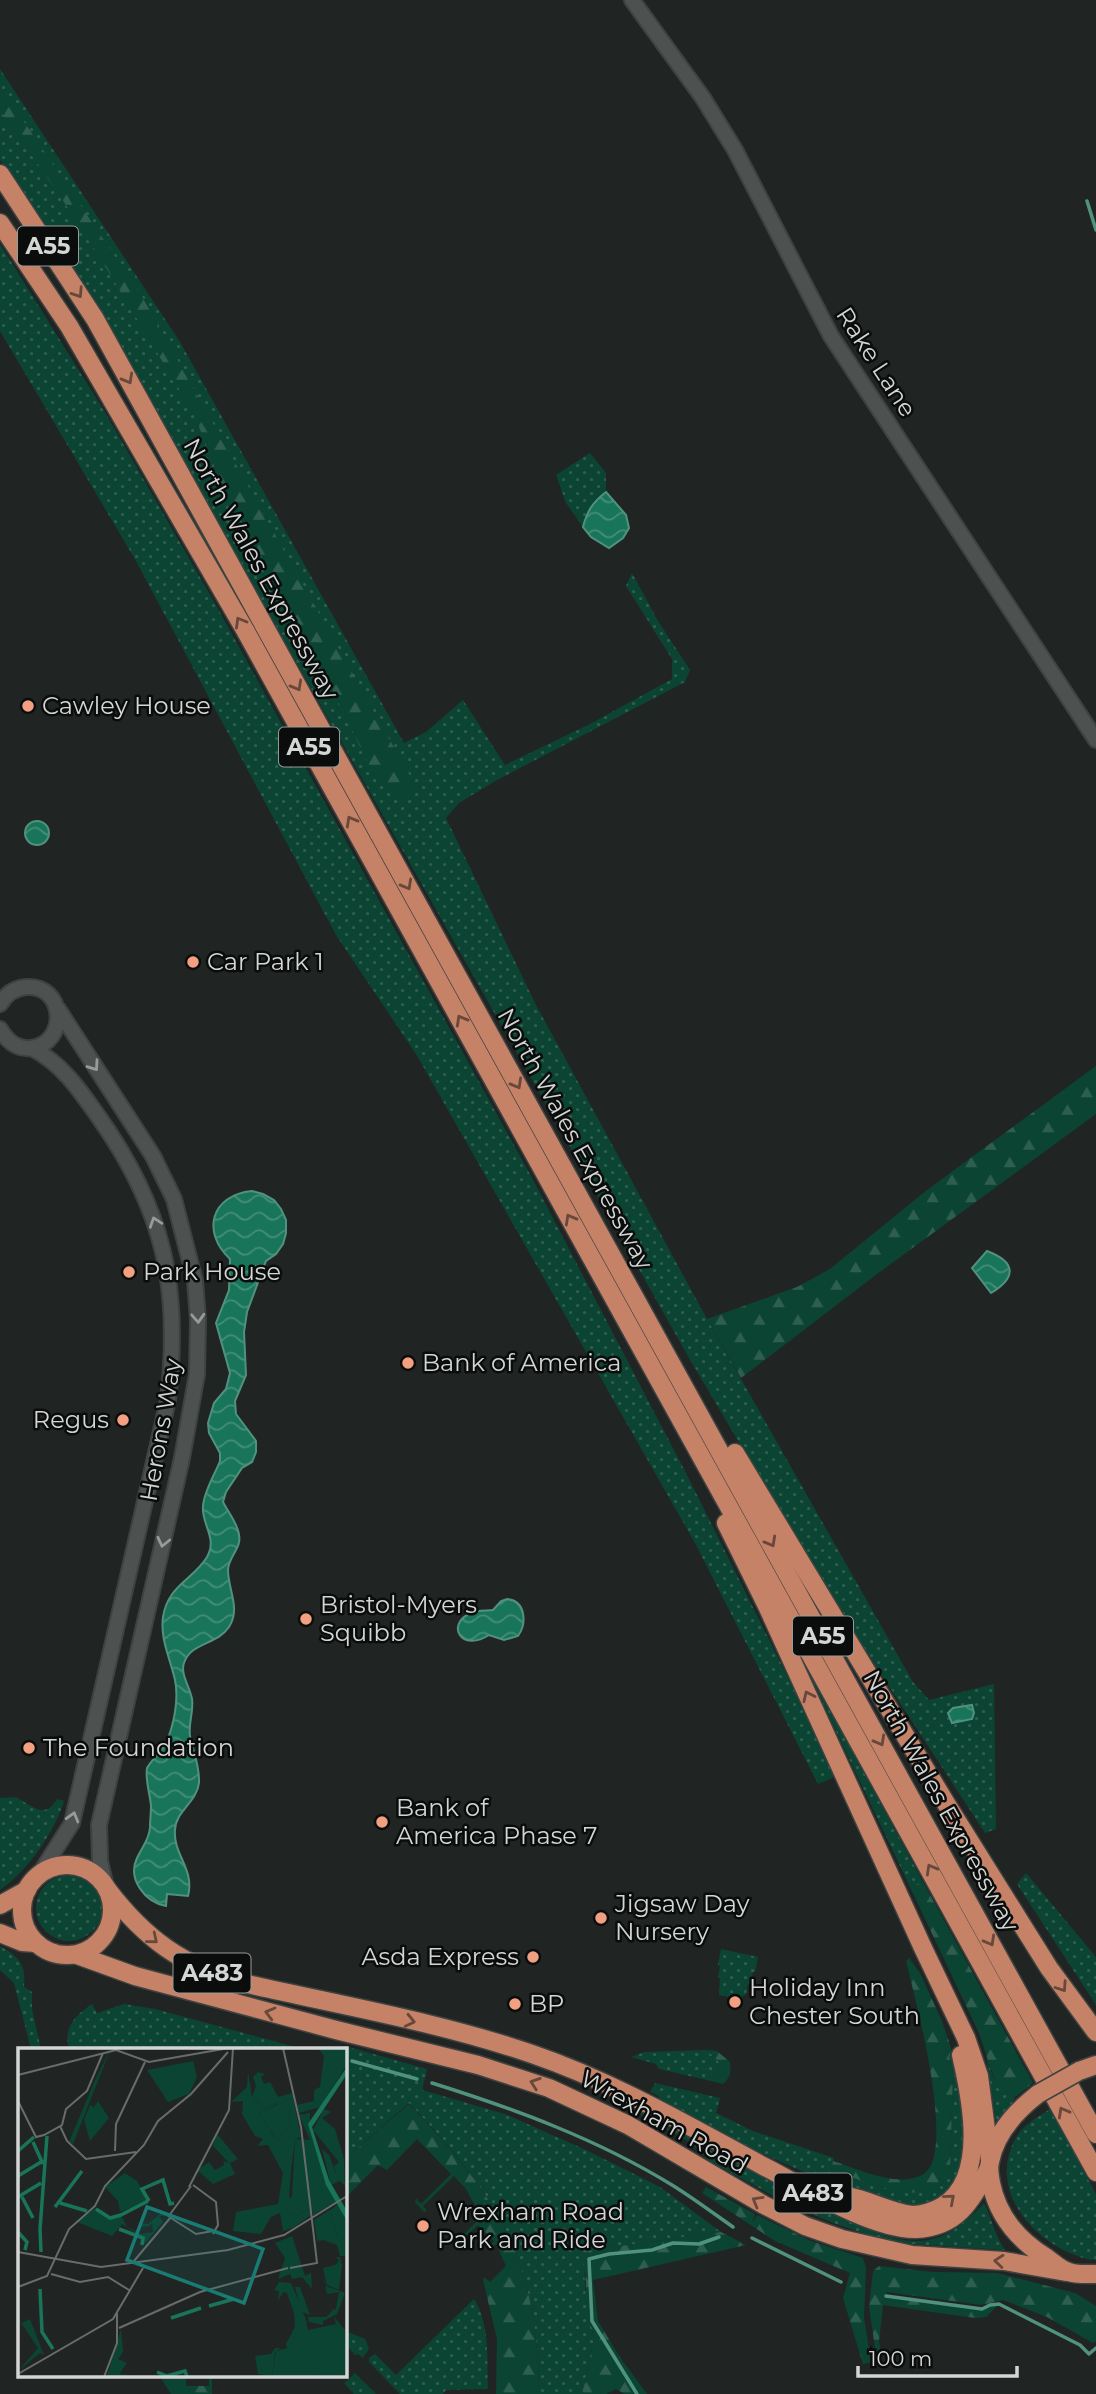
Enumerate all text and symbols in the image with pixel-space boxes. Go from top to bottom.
road number: A55 [18,227,78,266]
one-way arrow [70,285,83,298]
street label: Rake Lane [830,301,923,422]
one-way arrow [120,372,133,384]
street label: North Wales Expressway [177,433,345,705]
one-way arrow [236,617,249,630]
one-way arrow [289,678,302,691]
place label: Cawley House [42,691,211,720]
marker: Cawley House [20,698,36,714]
road number: A55 [279,727,339,766]
one-way arrow [345,816,359,828]
one-way arrow [399,878,412,890]
place label: Car Park 1 [207,947,324,976]
marker: Car Park 1 [185,954,201,970]
street label: North Wales Expressway [491,1003,659,1275]
one-way arrow [455,1015,469,1028]
one-way arrow [86,1058,98,1071]
one-way arrow [509,1077,522,1089]
one-way arrow [565,1214,579,1227]
one-way arrow [149,1217,163,1229]
place label: Park House [143,1257,281,1286]
marker: Park House [121,1264,137,1280]
one-way arrow [190,1312,205,1323]
place label: Bank of America [422,1348,621,1377]
marker: Bank of America [400,1355,416,1371]
street label: Herons Way [134,1356,187,1504]
place label: Regus [33,1405,109,1434]
marker: Regus [115,1412,131,1428]
one-way arrow [763,1535,776,1548]
one-way arrow [157,1536,172,1548]
place label: Bristol-Myers Squibb [320,1590,477,1647]
marker: Bristol-Myers Squibb [298,1611,314,1627]
road number: A55 [793,1616,853,1656]
street label: North Wales Expressway [857,1665,1025,1937]
one-way arrow [803,1691,817,1703]
place label: The Foundation [43,1733,234,1762]
one-way arrow [872,1734,886,1747]
marker: The Foundation [21,1740,37,1756]
place label: Bank of America Phase 7 [396,1793,597,1850]
one-way arrow [64,1811,79,1823]
marker: Bank of America Phase 7 [374,1814,390,1830]
one-way arrow [926,1864,939,1877]
place label: Jigsaw Day Nursery [614,1889,749,1946]
marker: Jigsaw Day Nursery [593,1910,609,1926]
one-way arrow [146,1931,158,1944]
one-way arrow [982,1934,995,1946]
place label: Asda Express [361,1942,519,1971]
marker: Asda Express [525,1949,541,1965]
road number: A483 [174,1954,250,1992]
place label: Holiday Inn Chester South [749,1973,920,2030]
one-way arrow [1054,1979,1066,1992]
place label: BP [529,1989,564,2018]
marker: Holiday Inn Chester South [727,1994,743,2010]
marker: BP [507,1996,523,2012]
one-way arrow [264,2006,276,2021]
one-way arrow [404,2013,416,2027]
inset map [18,2048,346,2376]
street label: Wrexham Road [575,2064,753,2180]
one-way arrow [529,2077,541,2091]
one-way arrow [1058,2107,1072,2119]
road number: A483 [774,2174,852,2212]
one-way arrow [942,2195,955,2207]
one-way arrow [752,2196,765,2209]
place label: Wrexham Road Park and Ride [437,2197,624,2254]
marker: Wrexham Road Park and Ride [415,2218,431,2234]
one-way arrow [993,2254,1005,2269]
scale bar [858,2334,1017,2378]
text: 100 m [869,2346,932,2371]

